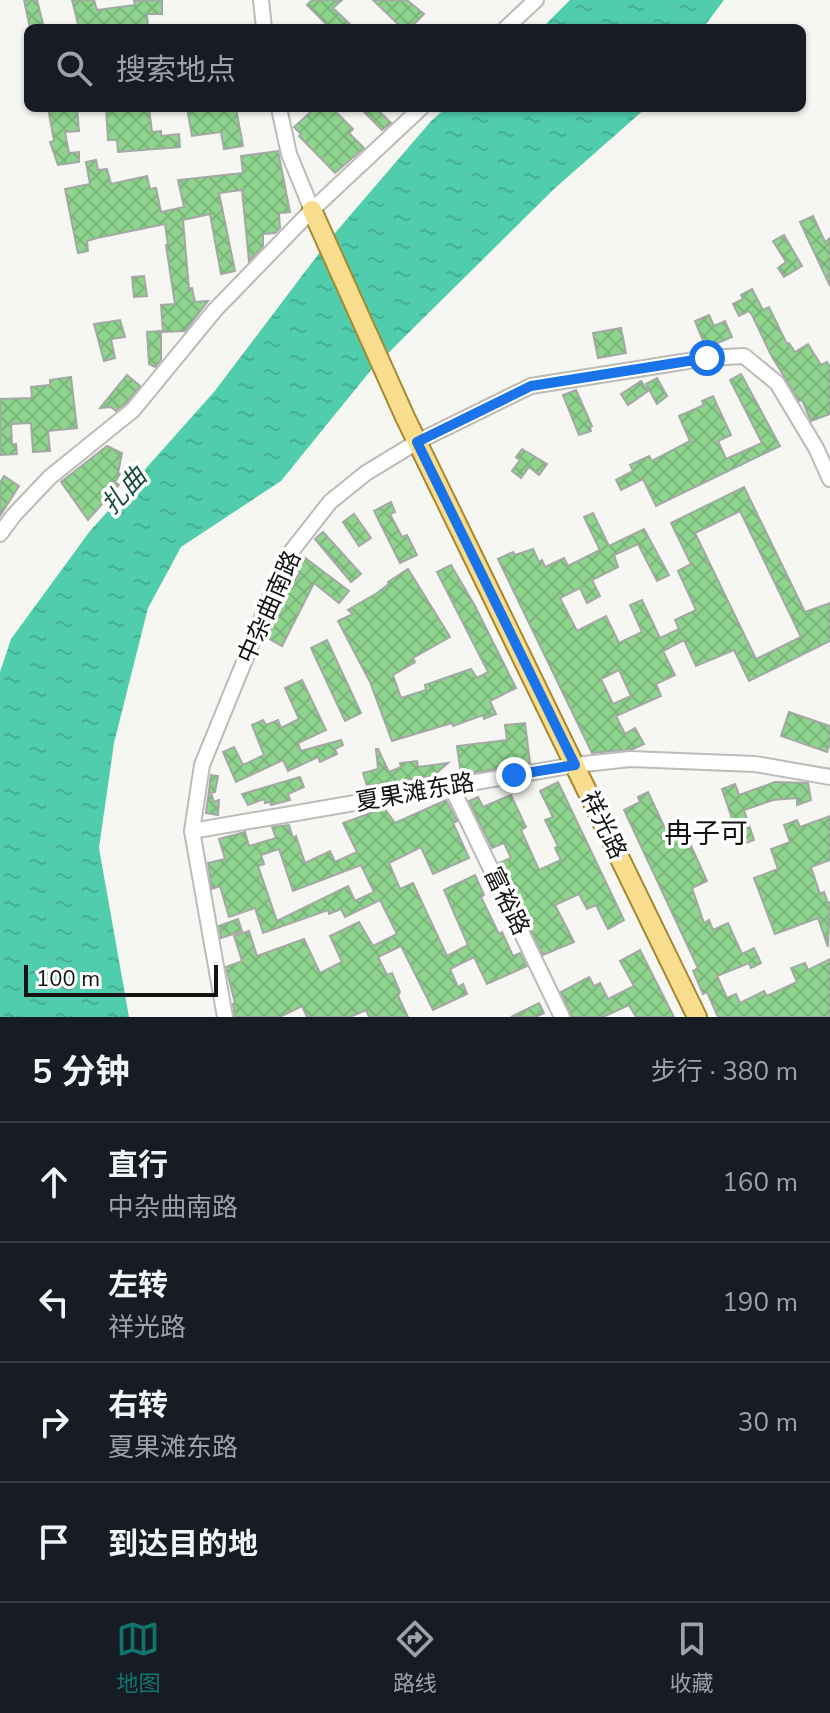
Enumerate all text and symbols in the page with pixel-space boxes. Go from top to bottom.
search box [24,24,806,112]
icon: search [52,46,96,90]
text: 搜索地点 [116,50,236,91]
route start [689,340,725,376]
water label: 扎曲 [93,459,156,522]
street label: 中杂曲南路 [230,546,308,668]
route end [496,757,532,793]
street label: 夏果滩东路 [353,766,477,818]
street label: 祥光路 [574,786,634,864]
district label: 冉子可 [664,815,748,853]
street label: 富裕路 [477,862,537,940]
scale bar [24,961,218,997]
text: 100 m [36,964,100,994]
text: 5 分钟 [32,1049,130,1095]
text: 步行 · 380 m [651,1054,798,1089]
text: 直行 [108,1145,168,1186]
icon: ahead [32,1160,76,1204]
text: 160 m [722,1165,798,1200]
text: 中杂曲南路 [108,1190,238,1225]
text: 左转 [108,1265,168,1306]
icon: left [32,1280,76,1324]
text: 190 m [722,1285,798,1320]
text: 祥光路 [108,1310,186,1345]
text: 右转 [108,1385,168,1426]
icon: right [32,1400,76,1444]
text: 30 m [738,1405,798,1440]
text: 夏果滩东路 [108,1430,238,1465]
icon: arrive [32,1520,76,1564]
text: 到达目的地 [108,1524,258,1565]
tab: 地图 [116,1617,160,1699]
tab: 路线 [393,1617,437,1699]
tab: 收藏 [670,1617,714,1699]

